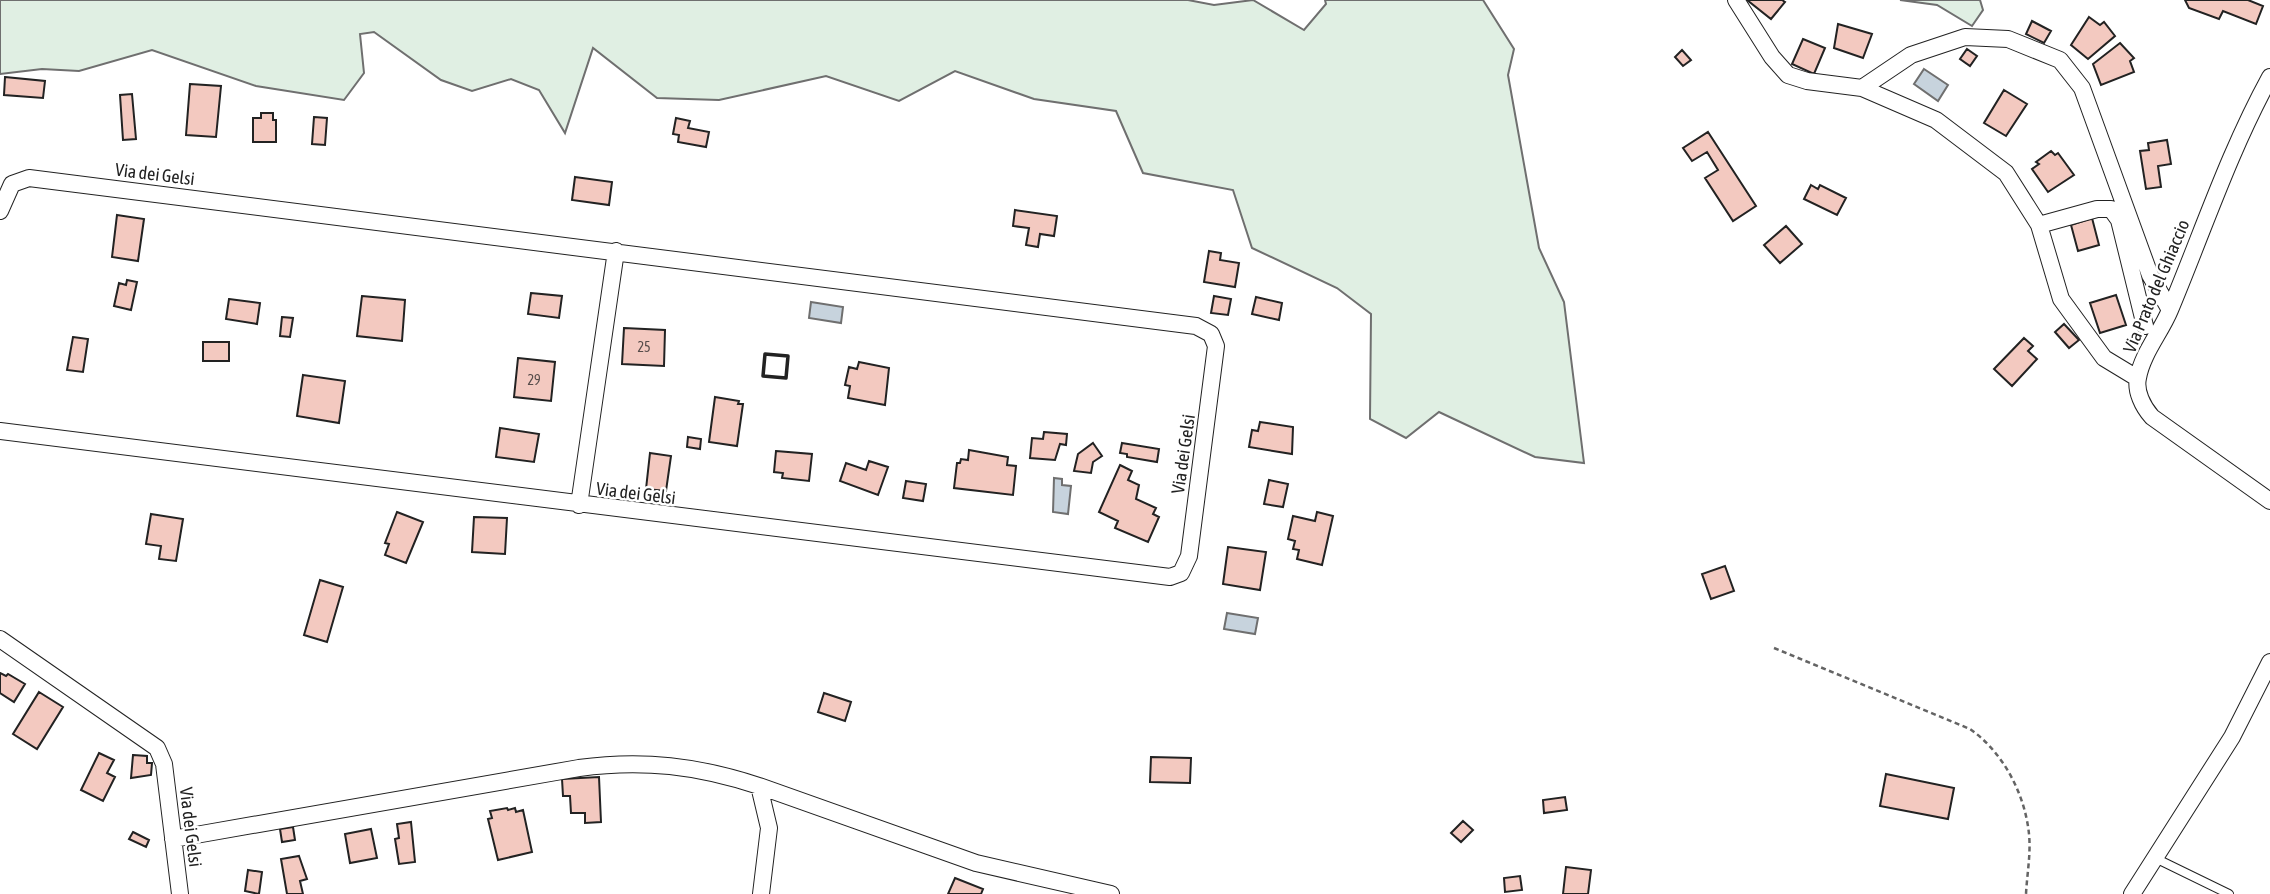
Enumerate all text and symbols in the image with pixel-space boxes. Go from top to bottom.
street label: Via dei Gelsi [114,159,196,189]
street label: Via Prato del Ghiaccio [2118,216,2194,356]
house number: 25 [637,339,651,355]
house number: 29 [527,372,541,388]
street label: Via dei Gelsi [1167,413,1199,495]
street label: Via dei Gelsi [595,478,677,508]
street label: Via dei Gelsi [176,786,206,868]

